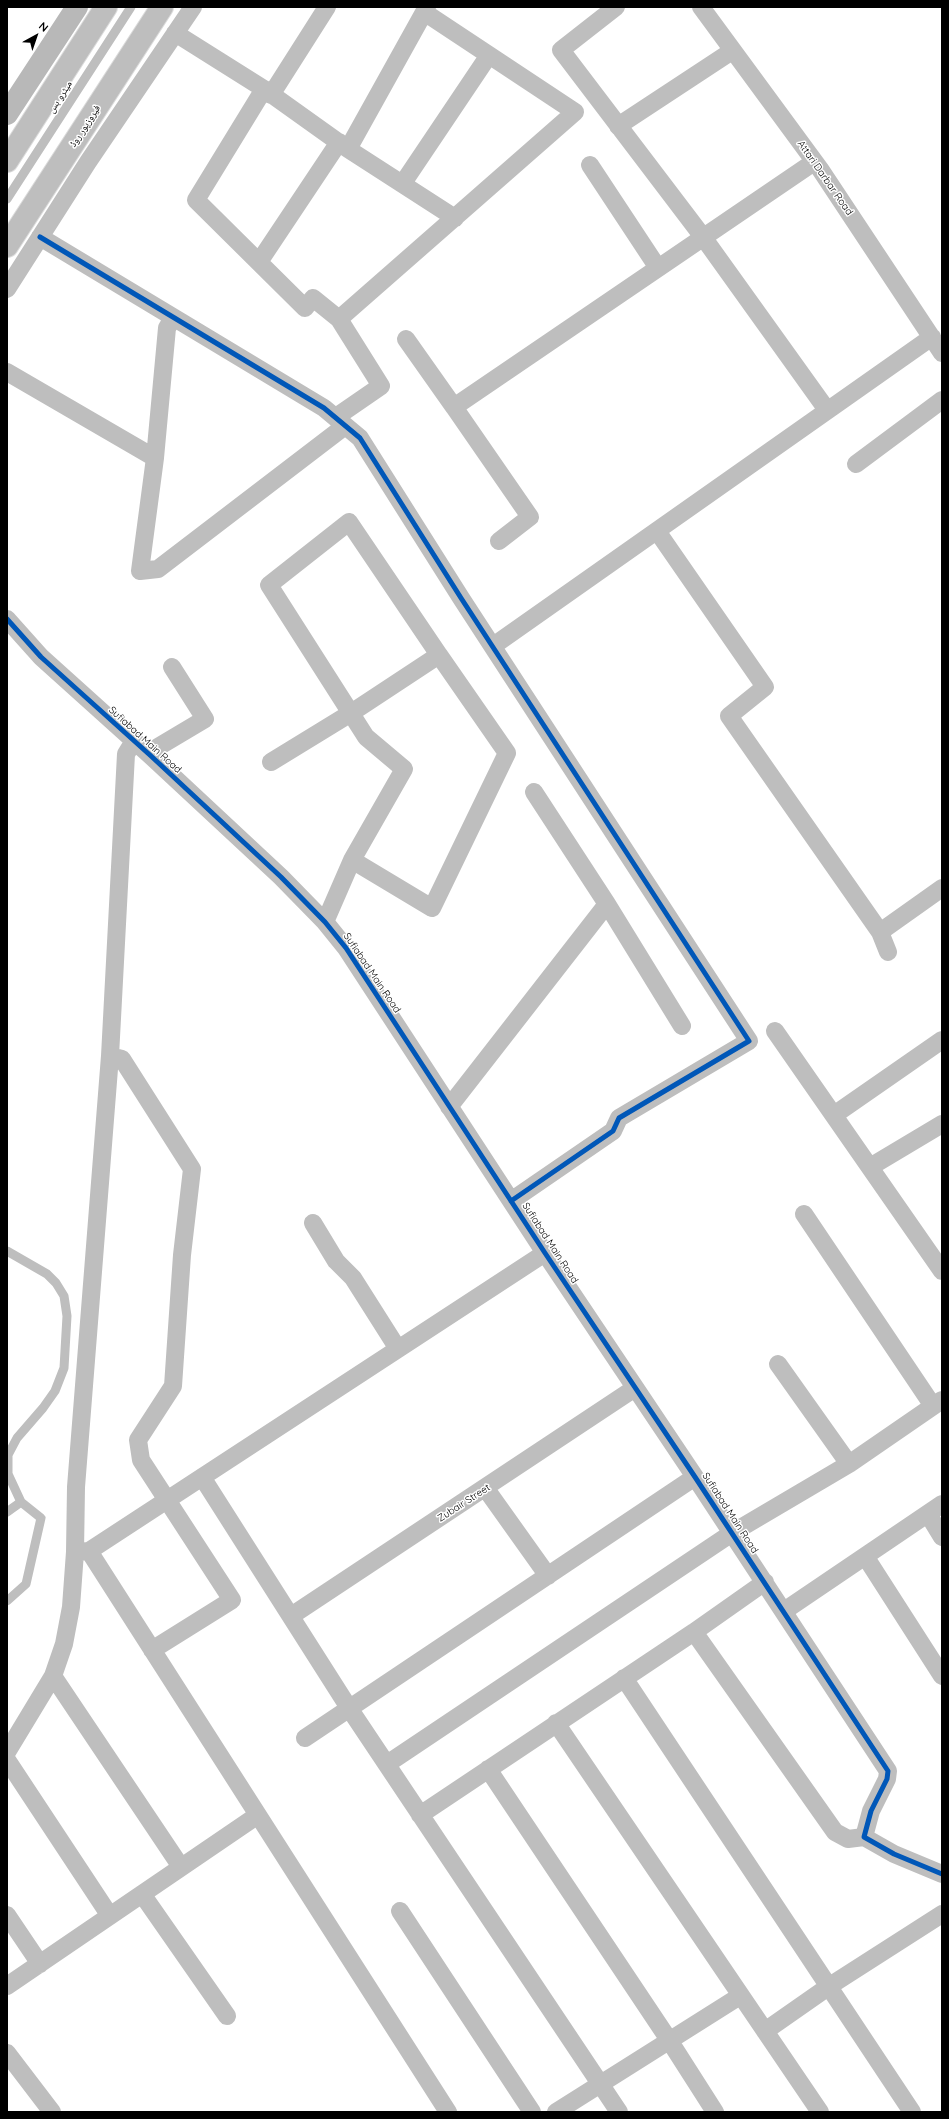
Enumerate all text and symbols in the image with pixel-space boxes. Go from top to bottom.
north arrow [16,16,56,56]
text: N [36,19,51,35]
street label: میٹرو بس [45,79,75,115]
street label: فیروزپور روڈ [67,103,103,149]
street label: Attari Darbar Road [795,138,855,218]
street label: Sufiabad Main Road [106,704,184,776]
street label: Sufiabad Main Road [341,931,403,1015]
street label: Sufiabad Main Road [519,1200,581,1286]
street label: Sufiabad Main Road [699,1470,761,1556]
street label: Zubair Street [435,1482,493,1524]

